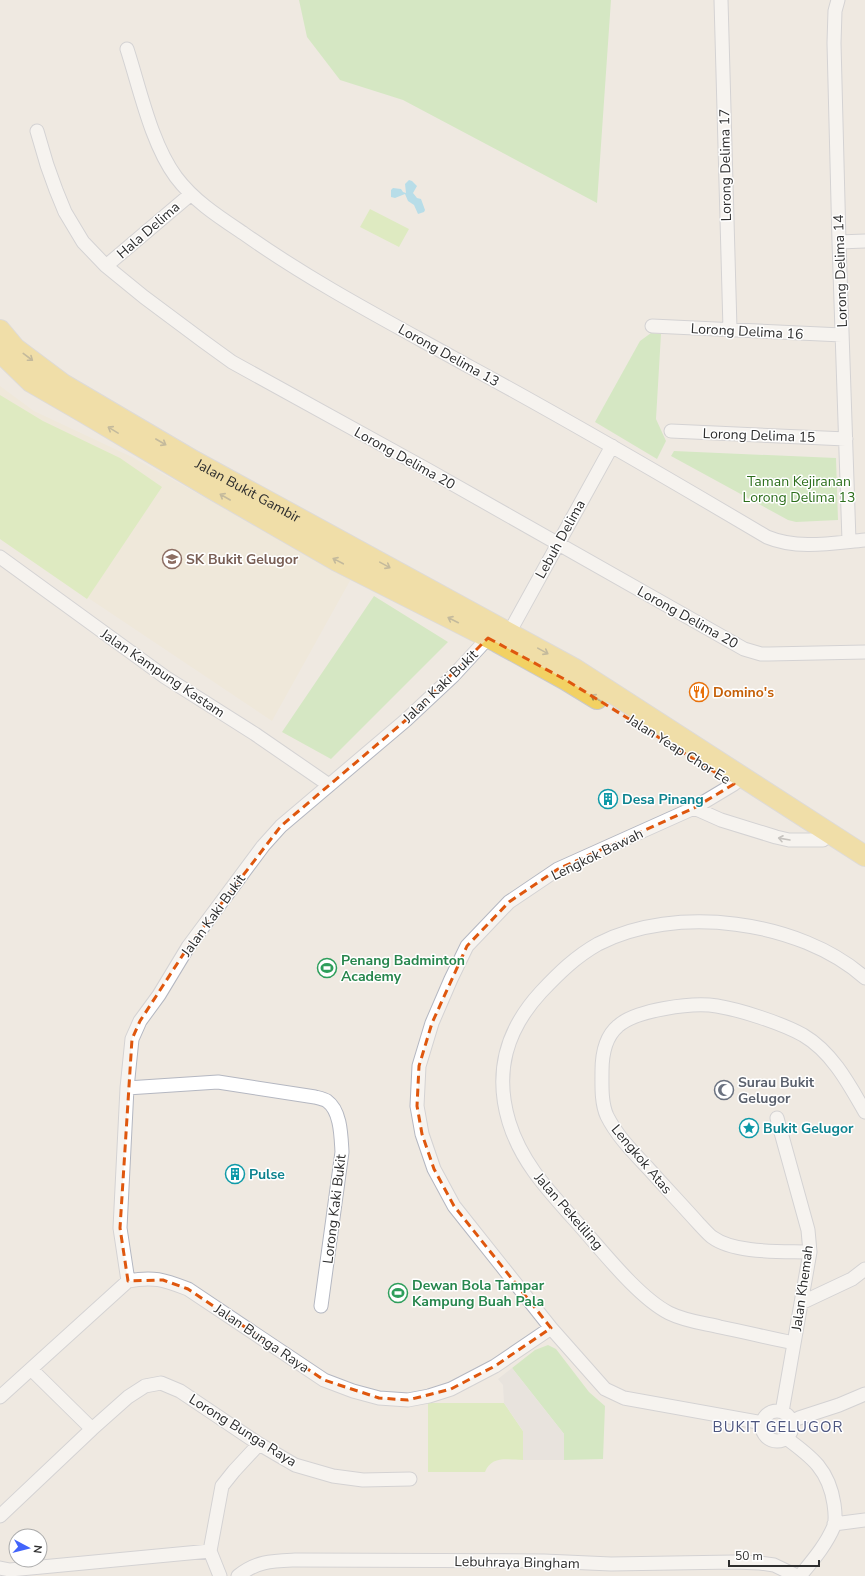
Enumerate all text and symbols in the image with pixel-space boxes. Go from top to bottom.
street label: Lorong Delima 17 [715,108,736,222]
street label: Hala Delima [113,198,184,263]
street label: Lorong Delima 14 [829,214,852,328]
street label: Lorong Delima 16 [690,319,804,344]
street label: Lorong Delima 13 [395,320,503,391]
one-way arrow [22,353,33,361]
street label: Lorong Delima 20 [351,423,459,494]
street label: Lorong Delima 15 [702,424,816,447]
one-way arrow [108,426,119,434]
one-way arrow [155,438,167,446]
street label: Jalan Bukit Gambir [191,454,304,527]
park label: Taman Kejiranan Lorong Delima 13 [743,472,855,507]
one-way arrow [219,492,231,500]
street label: Lebuh Delima [531,497,590,582]
school or university icon: SK Bukit Gelugor [161,548,183,570]
place label: SK Bukit Gelugor [186,550,299,569]
one-way arrow [332,557,344,564]
one-way arrow [379,562,391,570]
street label: Lorong Delima 20 [634,582,742,653]
one-way arrow [447,616,459,624]
street label: Jalan Kampung Kastam [96,624,229,722]
street label: Jalan Kaki Bukit [398,646,482,728]
one-way arrow [537,648,549,656]
restaurant icon: Domino's [688,681,710,703]
place label: Domino's [713,683,774,702]
one-way arrow [590,693,601,702]
street label: Jalan Yeap Chor Ee [623,710,734,789]
building icon: Desa Pinang [597,788,619,810]
place label: Desa Pinang [622,790,704,809]
street label: Lengkok Bawah [548,824,646,885]
one-way arrow [778,835,791,843]
street label: Jalan Kaki Bukit [176,870,250,961]
place label: Penang Badminton Academy [341,951,465,986]
sports icon: Penang Badminton Academy [316,957,338,979]
place label: Surau Bukit Gelugor [738,1073,815,1108]
mosque icon: Surau Bukit Gelugor [713,1079,735,1101]
place icon: Bukit Gelugor [738,1117,760,1139]
place label: Bukit Gelugor [763,1119,854,1138]
street label: Lengkok Atas [607,1120,677,1198]
street label: Lorong Kaki Bukit [318,1153,351,1265]
building icon: Pulse [224,1163,246,1185]
place label: Pulse [249,1165,285,1184]
street label: Jalan Pekeliling [529,1168,607,1254]
street label: Jalan Khemah [787,1244,818,1333]
place label: Dewan Bola Tampar Kampung Buah Pala [412,1276,545,1311]
sports icon: Dewan Bola Tampar Kampung Buah Pala [387,1282,409,1304]
street label: Jalan Bunga Raya [210,1299,313,1377]
street label: Lorong Bunga Raya [185,1390,300,1471]
district label: BUKIT GELUGOR [713,1417,843,1437]
north arrow [8,1528,48,1568]
scale bar [729,1542,819,1568]
text: N [29,1544,45,1554]
text: 50 m [735,1548,763,1564]
street label: Lebuhraya Bingham [454,1552,580,1573]

